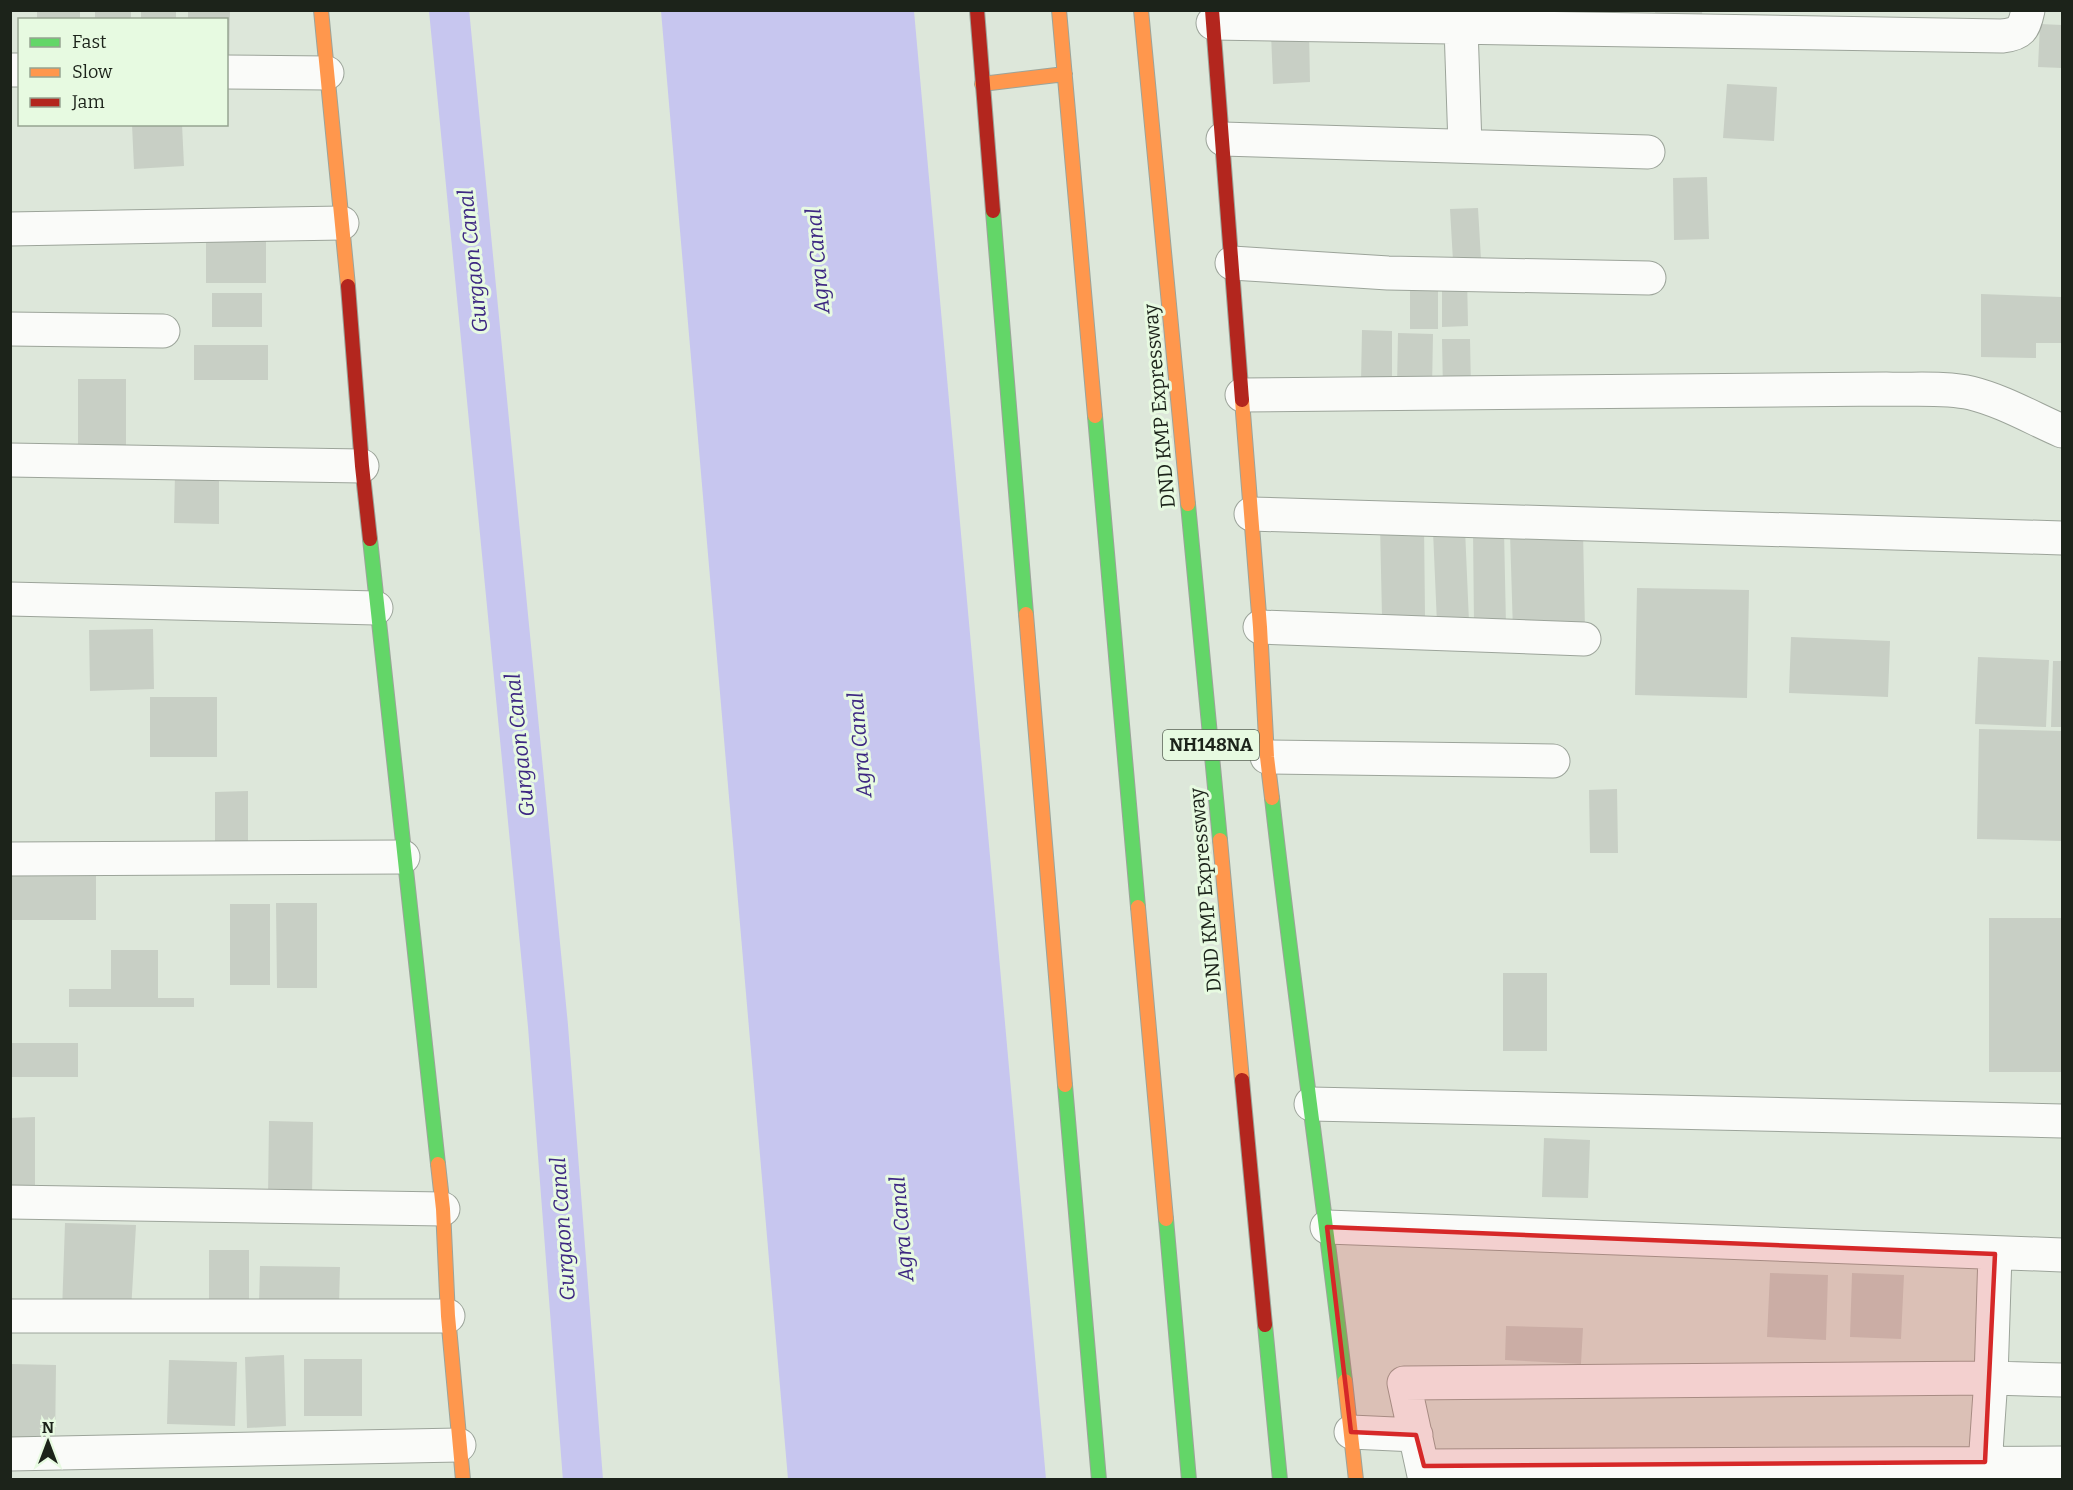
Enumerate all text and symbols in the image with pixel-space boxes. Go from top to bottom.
legend [18,18,228,126]
text: Fast [72,31,107,53]
text: Slow [72,61,113,83]
text: Jam [71,91,105,113]
water label: Gurgaon Canal [453,188,493,334]
water label: Agra Canal [800,207,836,316]
street label: DND KMP Expressway [1138,302,1180,509]
water label: Gurgaon Canal [500,672,540,818]
water label: Agra Canal [842,691,878,800]
road number: NH148NA [1163,730,1259,760]
street label: DND KMP Expressway [1184,786,1226,993]
water label: Gurgaon Canal [545,1156,581,1302]
water label: Agra Canal [884,1175,920,1284]
north arrow [18,1412,78,1472]
text: N [42,1418,54,1437]

